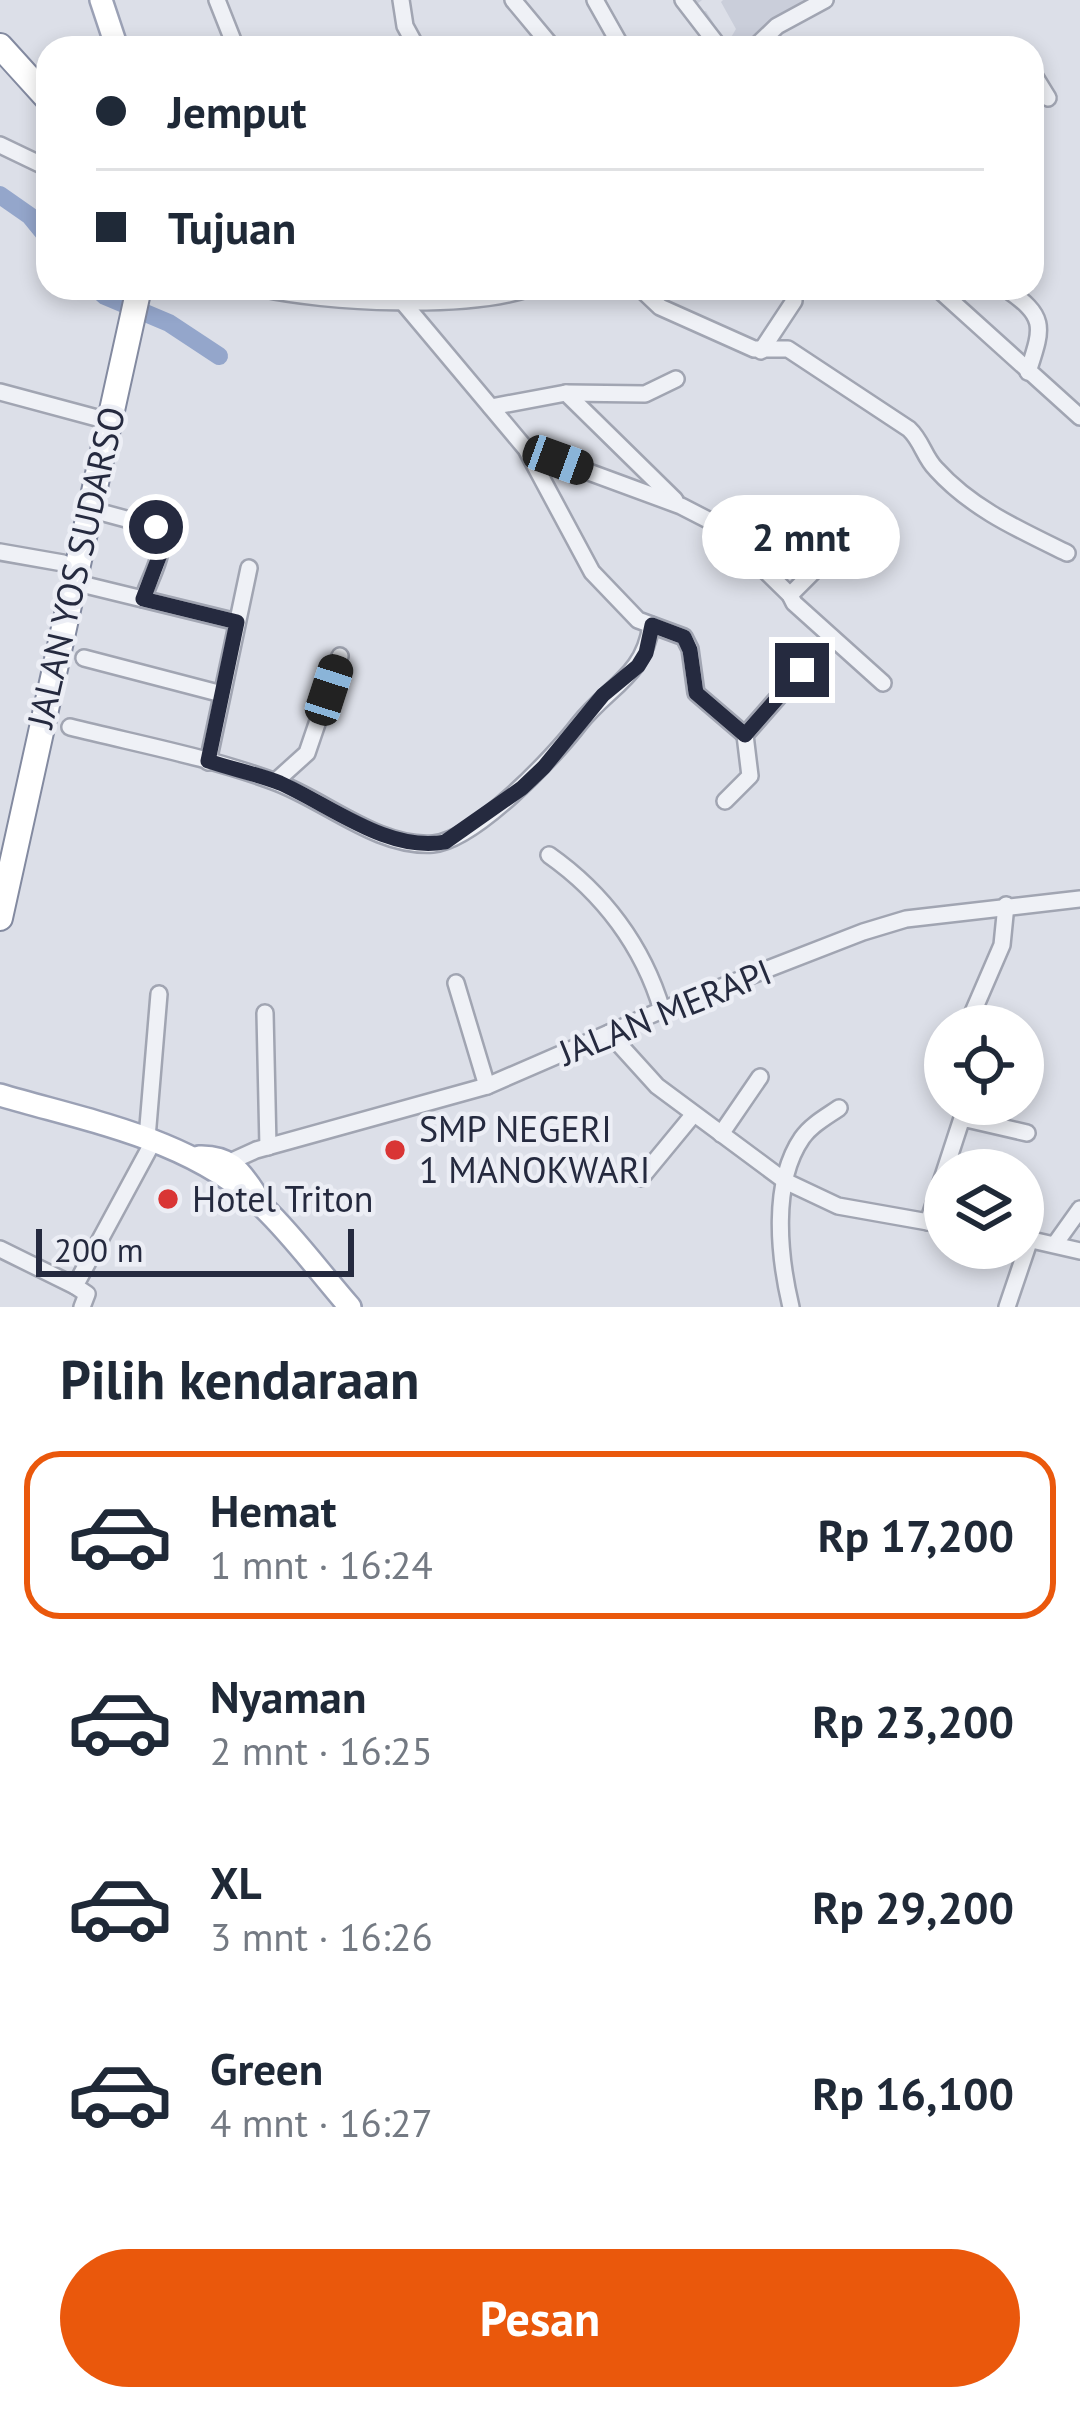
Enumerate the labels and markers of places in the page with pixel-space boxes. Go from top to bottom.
place label: SMP NEGERI 1 MANOKWARI [419,1105,650,1193]
marker: SMP NEGERI 1 MANOKWARI [382,1137,408,1163]
place label: Hotel Triton [192,1175,373,1222]
marker: Hotel Triton [155,1186,181,1212]

